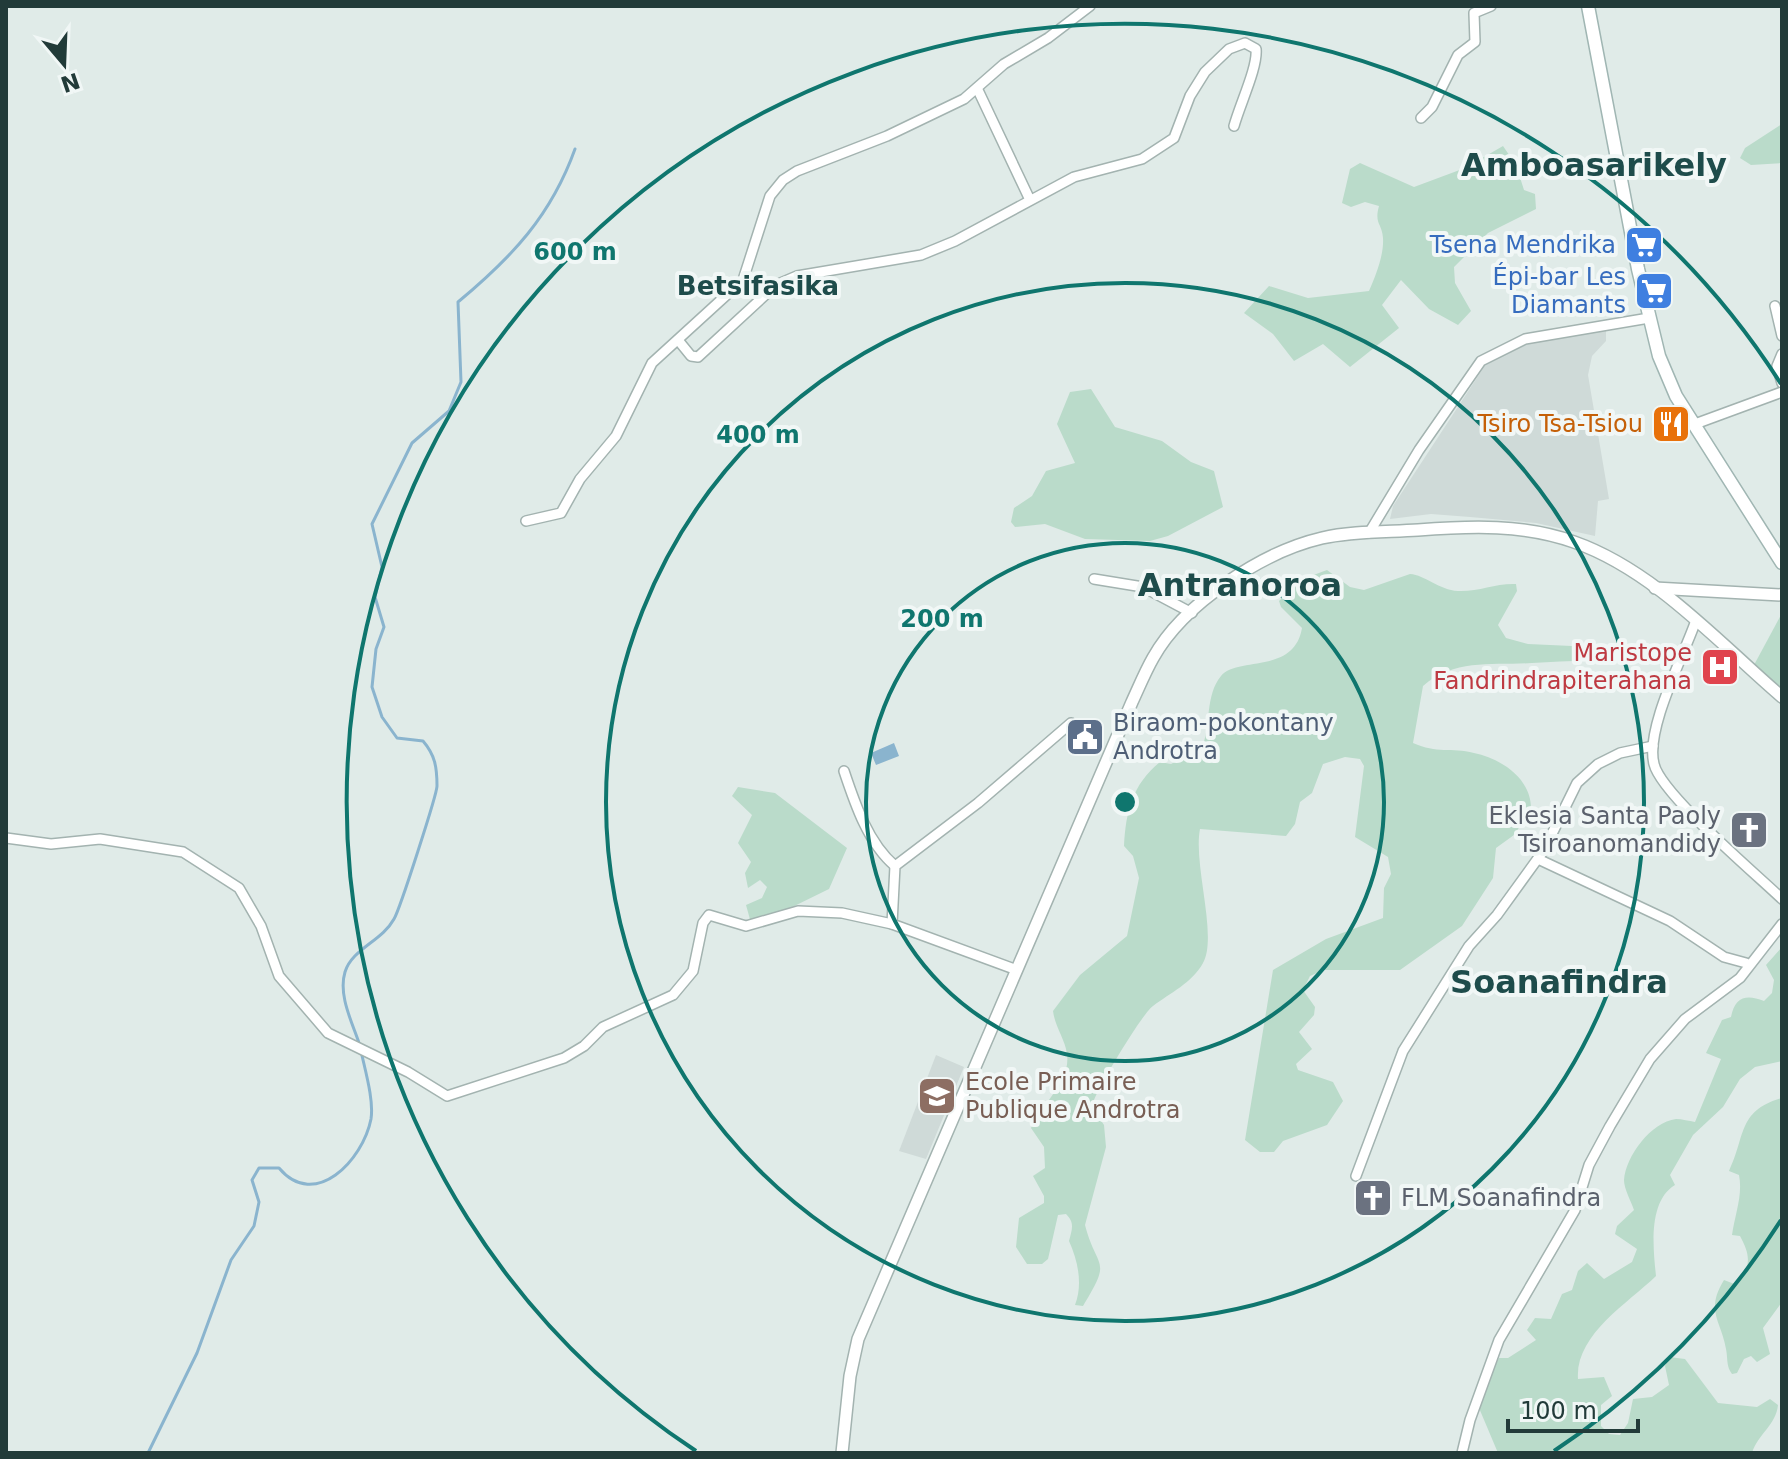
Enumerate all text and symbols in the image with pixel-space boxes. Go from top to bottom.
north arrow [24,24,104,104]
text: N [58,68,83,97]
district label: Amboasarikely [1461,146,1727,184]
supermarket icon: Tsena Mendrika [1623,224,1665,266]
place label: Tsena Mendrika [1429,231,1616,259]
text: 600 m [533,238,617,266]
place label: Épi-bar Les Diamants [1493,262,1626,319]
supermarket icon: Épi-bar Les Diamants [1633,270,1675,312]
district label: Betsifasika [677,271,839,301]
restaurant icon: Tsiro Tsa-Tsiou [1650,403,1692,445]
place label: Tsiro Tsa-Tsiou [1476,410,1643,438]
text: 400 m [716,421,800,449]
district label: Antranoroa [1138,566,1342,604]
text: 200 m [900,605,984,633]
place label: Maristope Fandrindrapiterahana [1433,639,1692,695]
hospital icon: Maristope Fandrindrapiterahana [1699,646,1741,688]
place label: Biraom-pokontany Androtra [1113,709,1334,765]
public building icon: Biraom-pokontany Androtra [1064,716,1106,758]
centre of rings [1111,788,1139,816]
place label: Eklesia Santa Paoly Tsiroanomandidy [1488,802,1721,858]
church icon: Eklesia Santa Paoly Tsiroanomandidy [1728,809,1770,851]
district label: Soanafindra [1450,963,1668,1001]
place label: Ecole Primaire Publique Androtra [965,1068,1181,1124]
school or university icon: Ecole Primaire Publique Androtra [916,1075,958,1117]
church icon: FLM Soanafindra [1352,1177,1394,1219]
place label: FLM Soanafindra [1401,1184,1601,1212]
scale bar [1508,1383,1638,1433]
text: 100 m [1520,1397,1597,1425]

